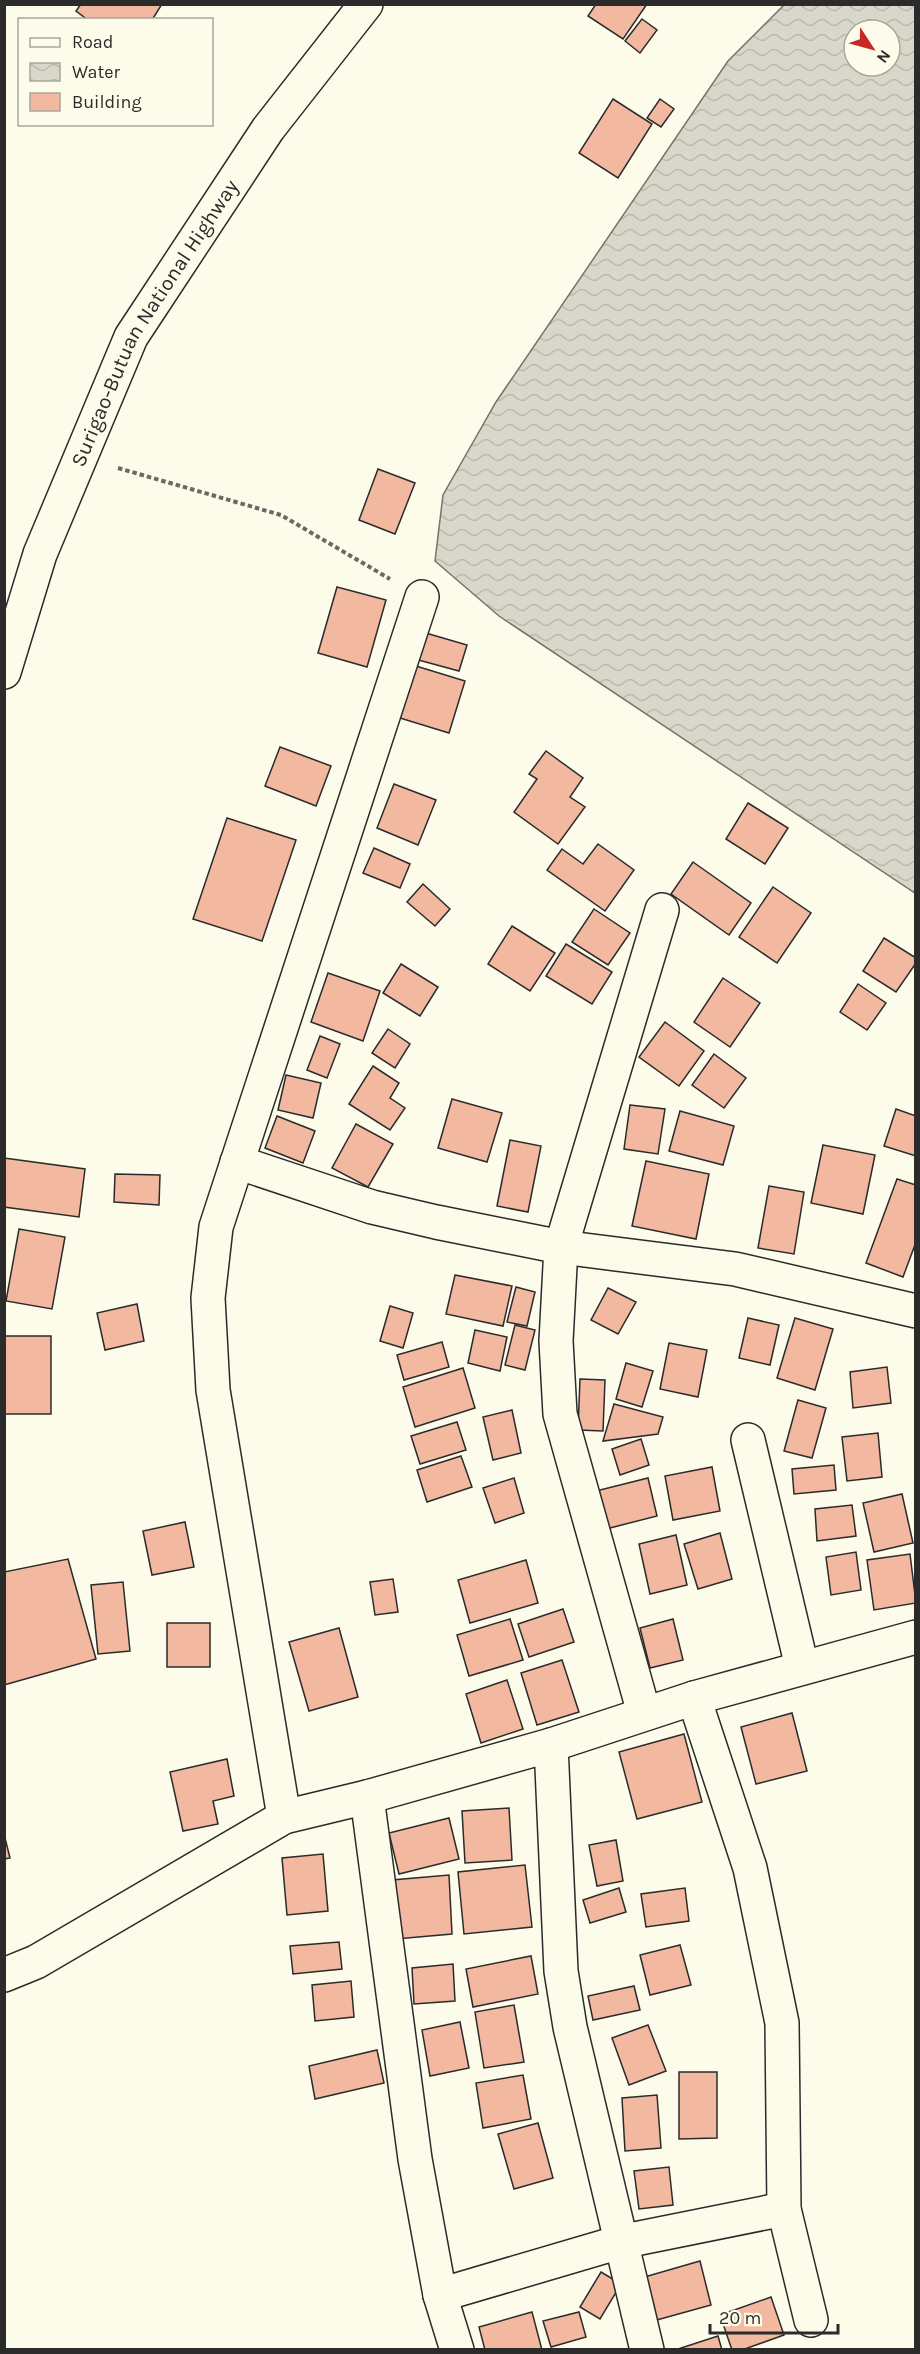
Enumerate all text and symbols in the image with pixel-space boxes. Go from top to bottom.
legend [18,18,213,126]
north arrow [842,18,902,78]
text: Road [72,31,113,53]
text: N [873,46,895,67]
text: Water [72,61,120,83]
text: Building [72,91,142,113]
street label: Surigao-Butuan National Highway [66,175,243,470]
scale bar [710,2297,838,2335]
text: 20 m [719,2307,761,2329]

